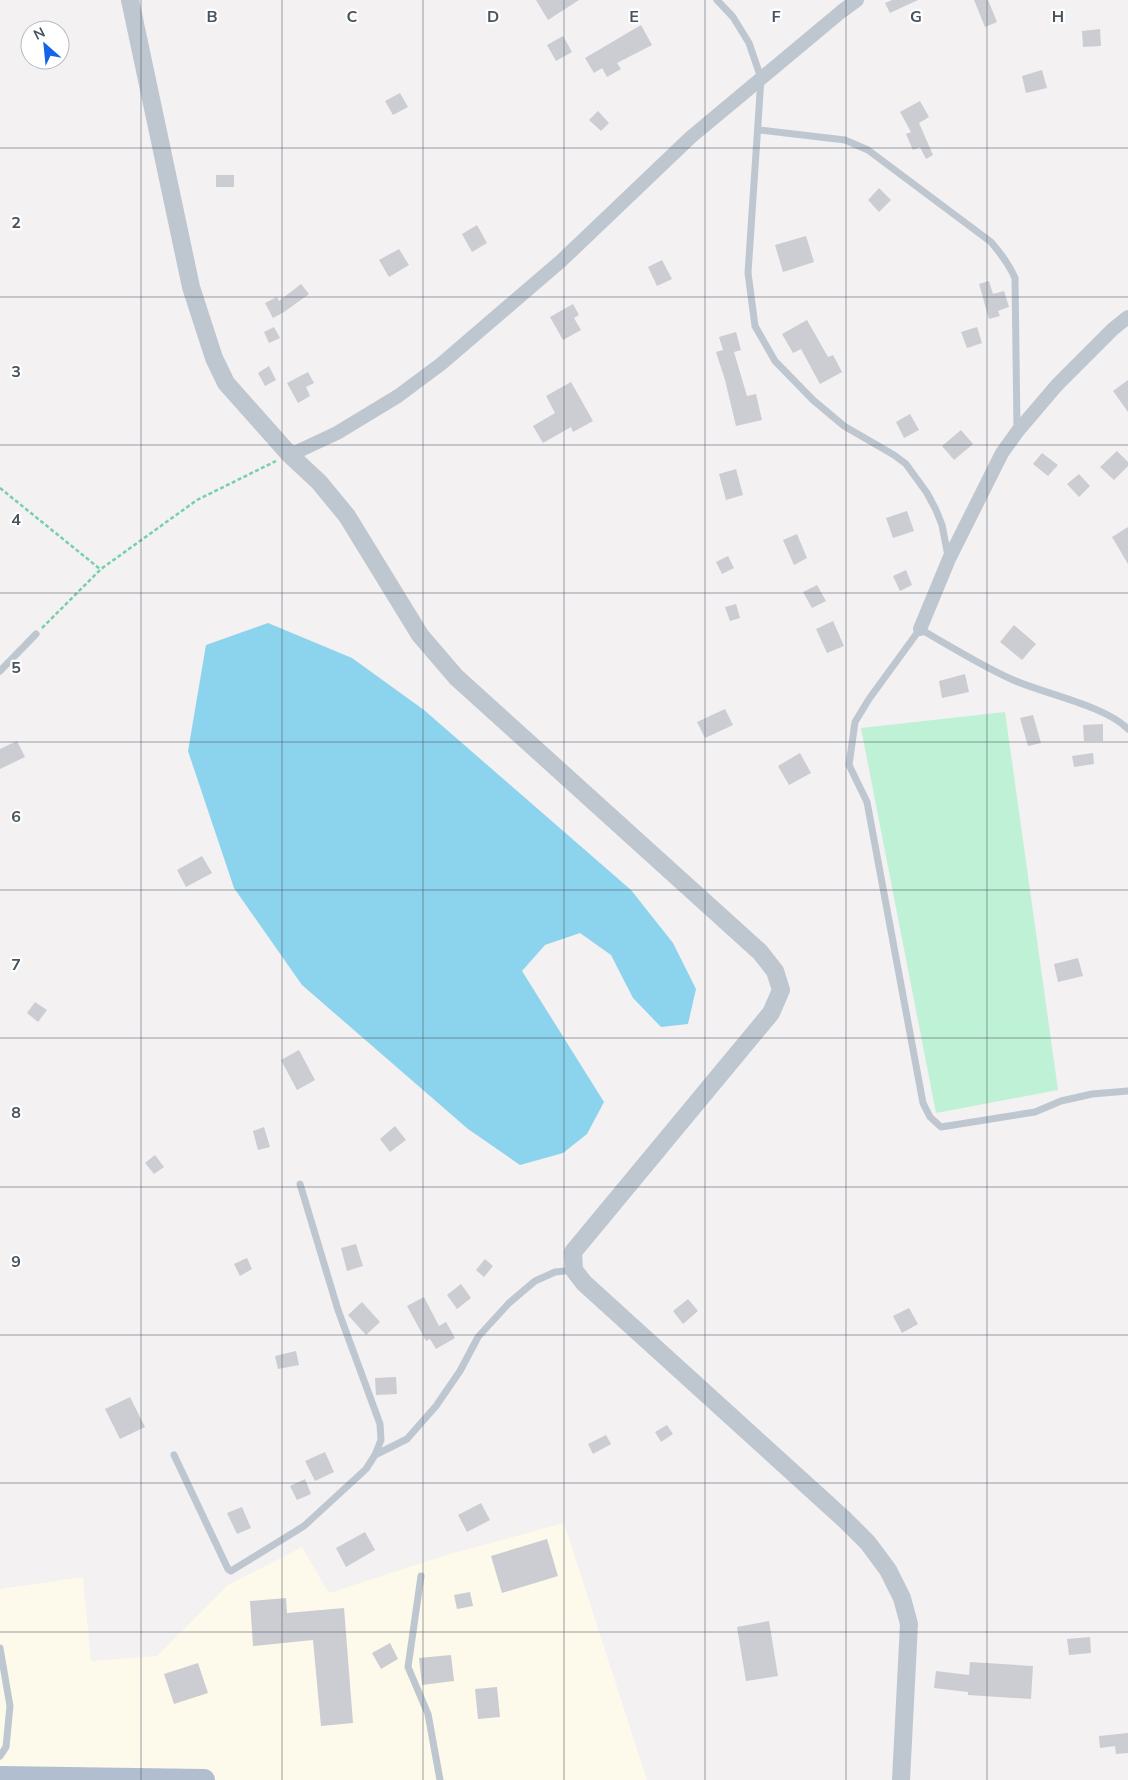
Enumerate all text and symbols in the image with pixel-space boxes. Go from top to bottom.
text: B [206,6,218,26]
text: C [347,6,358,26]
text: D [487,6,499,26]
text: E [629,6,639,26]
text: F [771,6,781,26]
text: G [910,6,922,26]
text: H [1052,6,1064,26]
north arrow [20,20,70,70]
text: N [30,23,48,44]
text: 2 [11,212,21,232]
text: 3 [11,361,21,381]
text: 4 [11,509,21,529]
text: 5 [11,657,21,677]
text: 6 [11,806,21,826]
text: 7 [11,954,21,974]
text: 8 [11,1102,21,1122]
text: 9 [11,1251,21,1271]

